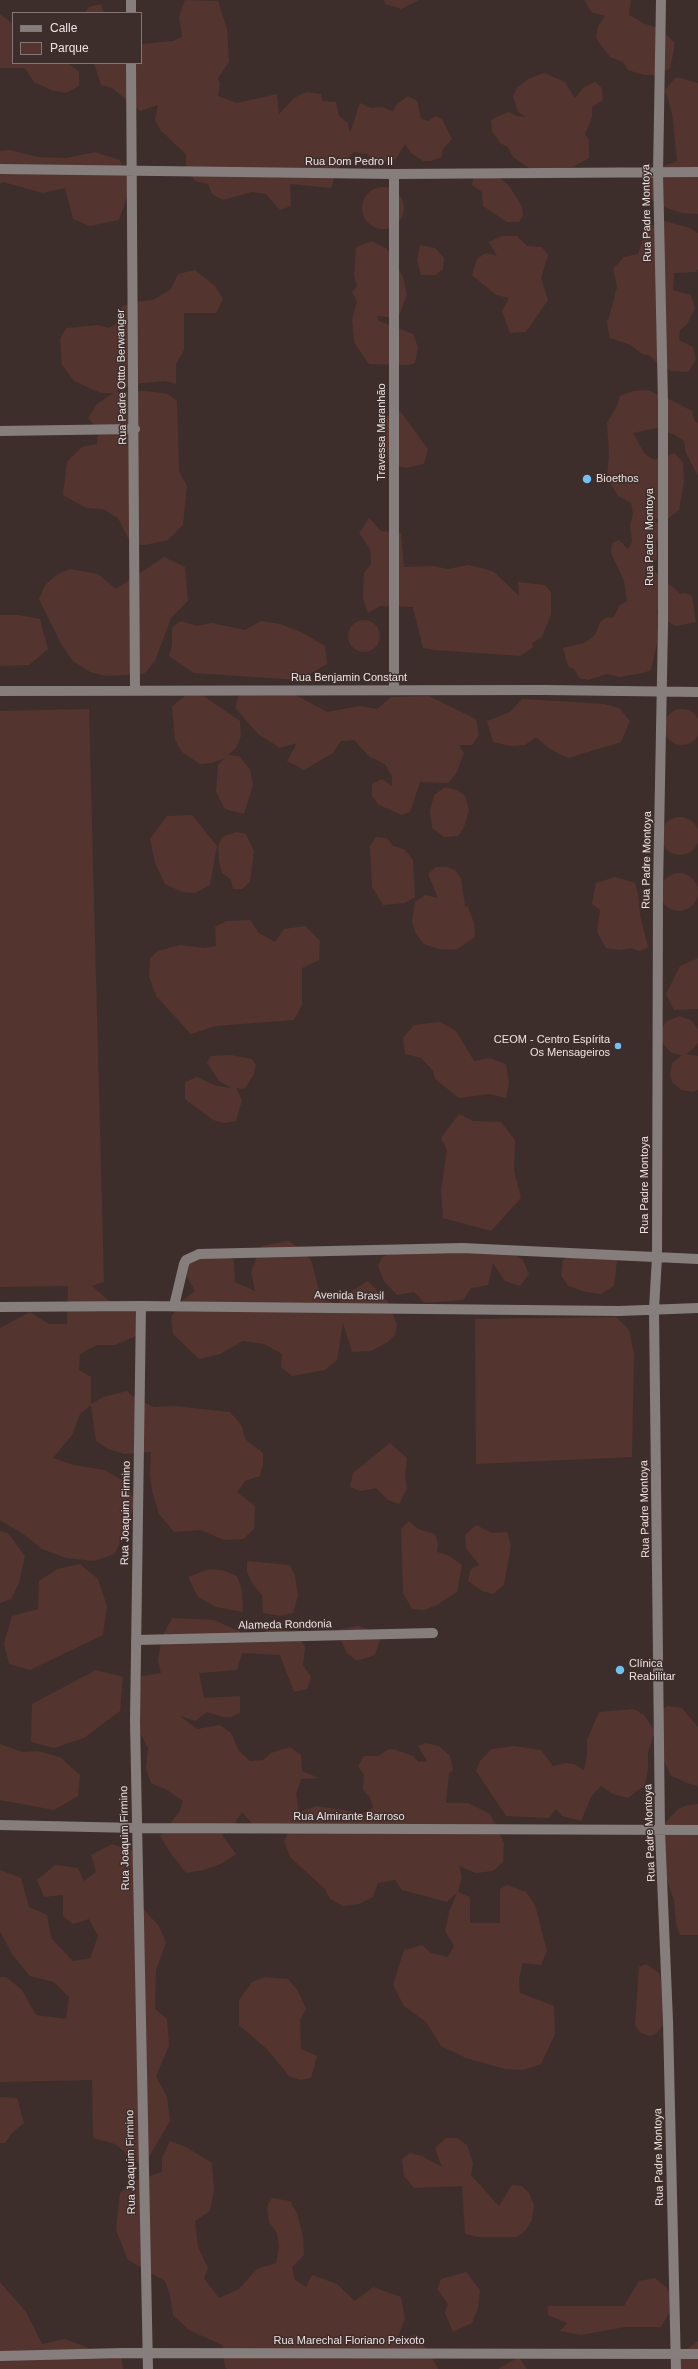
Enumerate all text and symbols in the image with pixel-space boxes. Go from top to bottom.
legend [12,12,142,64]
text: Calle [50,21,77,35]
text: Parque [50,41,89,55]
street label: Rua Dom Pedro II [305,155,393,169]
street label: Rua Padre Montoya [640,164,654,262]
street label: Rua Padre Ottto Berwanger [114,309,130,445]
street label: Travessa Maranhão [375,383,389,481]
place label: Bioethos [596,472,639,486]
marker: Bioethos [581,473,593,485]
street label: Rua Padre Montoya [643,488,657,586]
street label: Rua Benjamin Constant [291,671,407,685]
street label: Rua Padre Montoya [640,811,654,909]
place label: CEOM - Centro Espírita Os Mensageiros [494,1033,610,1059]
marker: CEOM - Centro Espírita Os Mensageiros [613,1041,623,1051]
street label: Rua Padre Montoya [638,1136,652,1234]
street label: Avenida Brasil [314,1289,384,1303]
street label: Rua Padre Montoya [638,1460,652,1558]
street label: Rua Joaquim Firmino [118,1461,134,1565]
street label: Alameda Rondonia [238,1618,332,1632]
place label: Clínica Reabilitar [629,1657,675,1683]
marker: Clínica Reabilitar [614,1664,626,1676]
street label: Rua Padre Montoya [642,1784,658,1882]
street label: Rua Joaquim Firmino [117,1786,133,1890]
street label: Rua Almirante Barroso [293,1810,405,1824]
street label: Rua Padre Montoya [652,2108,666,2206]
street label: Rua Joaquim Firmino [123,2110,139,2214]
street label: Rua Marechal Floriano Peixoto [273,2334,425,2348]

